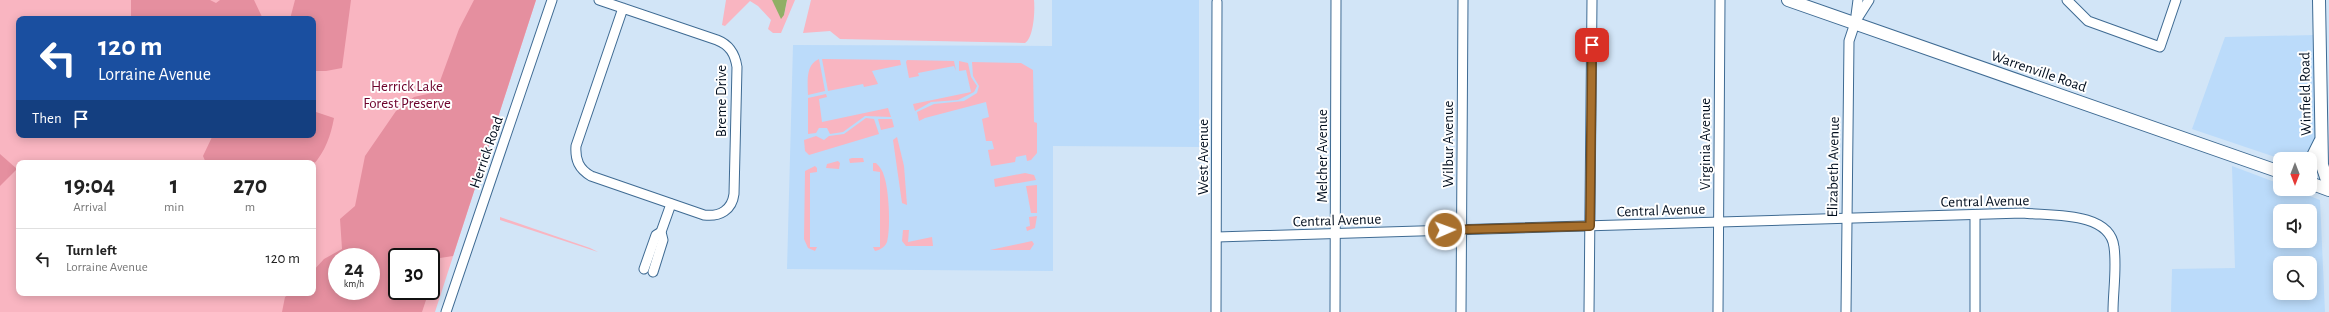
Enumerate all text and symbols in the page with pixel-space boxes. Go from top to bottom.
pin [1575,28,1609,62]
icon: left [32,32,84,84]
text: 120 m [98,33,163,61]
icon: arrive [1581,34,1603,56]
street label: Warrenville Road [1989,48,2089,95]
street label: Winfield Road [2297,52,2314,136]
street label: Breme Drive [714,65,729,137]
text: Lorraine Avenue [98,66,211,84]
park label: Herrick Lake Forest Preserve [363,79,451,111]
street label: Virginia Avenue [1698,98,1713,190]
street label: Wilbur Avenue [1441,100,1456,188]
icon: arrive [70,108,92,130]
street label: Melcher Avenue [1315,109,1330,203]
text: Then [32,111,62,126]
street label: Herrick Road [467,114,506,190]
street label: Elizabeth Avenue [1825,116,1842,218]
street label: West Avenue [1196,119,1211,195]
north arrow [2273,152,2317,196]
map controls [2273,152,2317,300]
text: 19:04 [65,174,115,198]
text: 1 [170,174,178,198]
text: 270 [233,174,267,198]
street label: Central Avenue [1941,193,2029,210]
text: Arrival [73,201,107,214]
text: min [164,201,184,214]
text: m [245,201,255,214]
street label: Central Avenue [1617,201,1706,220]
button: sound [2273,204,2317,248]
position arrow [1424,209,1466,251]
street label: Central Avenue [1293,211,1382,230]
text: Turn left [66,243,117,258]
icon: left [32,248,54,270]
speed limit sign: 30 [388,248,440,300]
text: 120 m [266,251,300,266]
button: search [2273,256,2317,300]
text: 24 [344,259,364,279]
text: Lorraine Avenue [66,261,148,274]
text: km/h [344,279,364,289]

